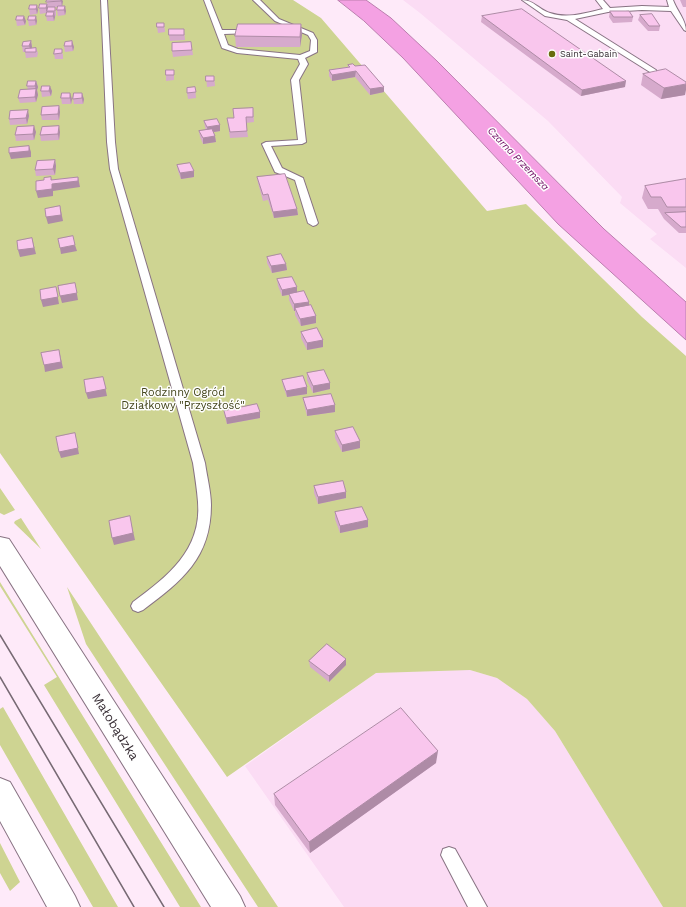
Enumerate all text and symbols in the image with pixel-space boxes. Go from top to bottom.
marker: Saint-Gabain [547,49,557,59]
place label: Saint-Gabain [560,49,617,59]
water label: Czarna Przemsza [485,125,551,193]
park label: Rodzinny Ogród Działkowy "Przyszłość" [121,386,245,412]
street label: Małobądzka [88,691,142,763]

